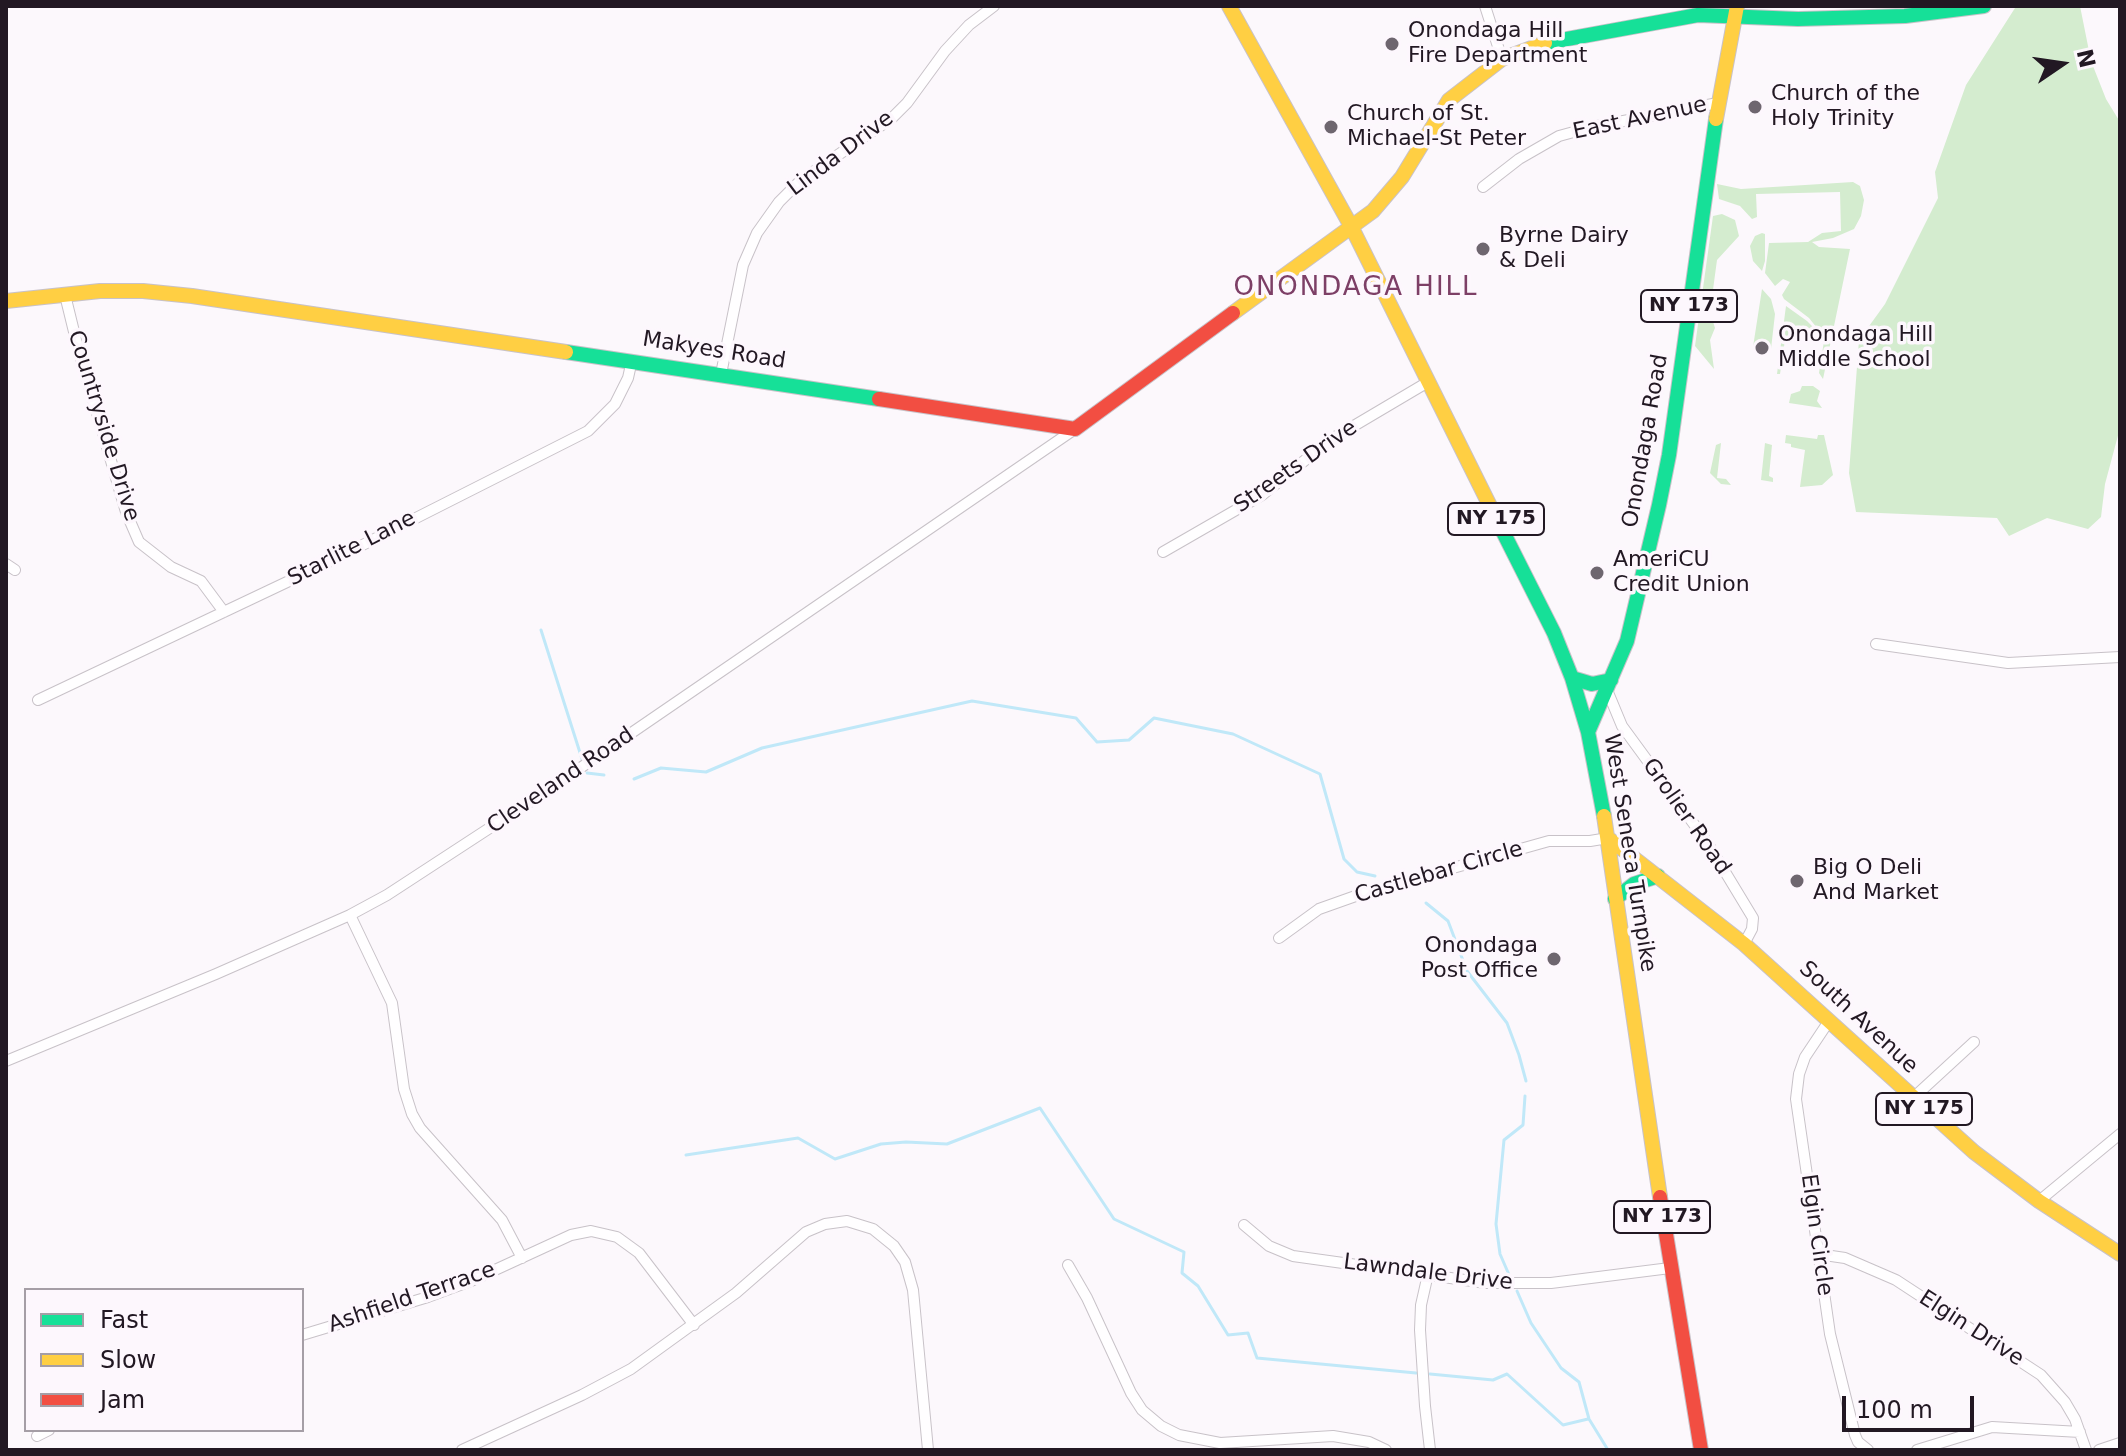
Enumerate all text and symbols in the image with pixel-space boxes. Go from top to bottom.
place label: Onondaga Hill Fire Department [1408,18,1587,70]
north arrow [2022,24,2102,104]
marker: Onondaga Hill Fire Department [1383,35,1401,53]
text: N [2072,47,2100,70]
place label: Church of the Holy Trinity [1771,81,1920,132]
street label: East Avenue [1571,92,1709,146]
marker: Church of the Holy Trinity [1746,98,1764,116]
place label: Church of St. Michael-St Peter [1347,101,1526,152]
street label: Linda Drive [783,106,899,202]
marker: Church of St. Michael-St Peter [1322,118,1340,136]
place label: Byrne Dairy & Deli [1499,223,1629,274]
marker: Byrne Dairy & Deli [1474,240,1492,258]
district label: ONONDAGA HILL [1233,272,1479,304]
road number: NY 173 [1641,290,1737,322]
place label: Onondaga Hill Middle School [1778,322,1933,374]
street label: Countryside Drive [61,327,145,525]
street label: Makyes Road [641,327,787,375]
marker: Onondaga Hill Middle School [1753,339,1771,357]
street label: Onondaga Road [1618,352,1674,530]
street label: Streets Drive [1229,415,1363,519]
road number: NY 175 [1448,503,1544,535]
street label: Starlite Lane [284,506,420,592]
place label: AmeriCU Credit Union [1613,547,1750,598]
marker: AmeriCU Credit Union [1588,564,1606,582]
street label: Cleveland Road [483,722,639,840]
street label: West Seneca Turnpike [1597,732,1661,974]
street label: Grolier Road [1636,754,1736,880]
street label: Castlebar Circle [1352,836,1526,910]
place label: Big O Deli And Market [1813,855,1939,906]
marker: Big O Deli And Market [1788,872,1806,890]
place label: Onondaga Post Office [1421,933,1538,984]
marker: Onondaga Post Office [1545,950,1563,968]
street label: South Avenue [1793,956,1923,1080]
road number: NY 175 [1876,1093,1972,1125]
street label: Elgin Circle [1794,1172,1838,1298]
road number: NY 173 [1614,1201,1710,1233]
street label: Lawndale Drive [1342,1250,1514,1296]
street label: Ashfield Terrace [325,1257,499,1339]
street label: Elgin Drive [1914,1285,2028,1373]
legend [24,1288,304,1432]
text: Fast [100,1306,148,1334]
text: Slow [100,1346,156,1374]
scale bar [1846,1380,1978,1430]
text: Jam [100,1386,145,1414]
text: 100 m [1856,1396,1933,1424]

